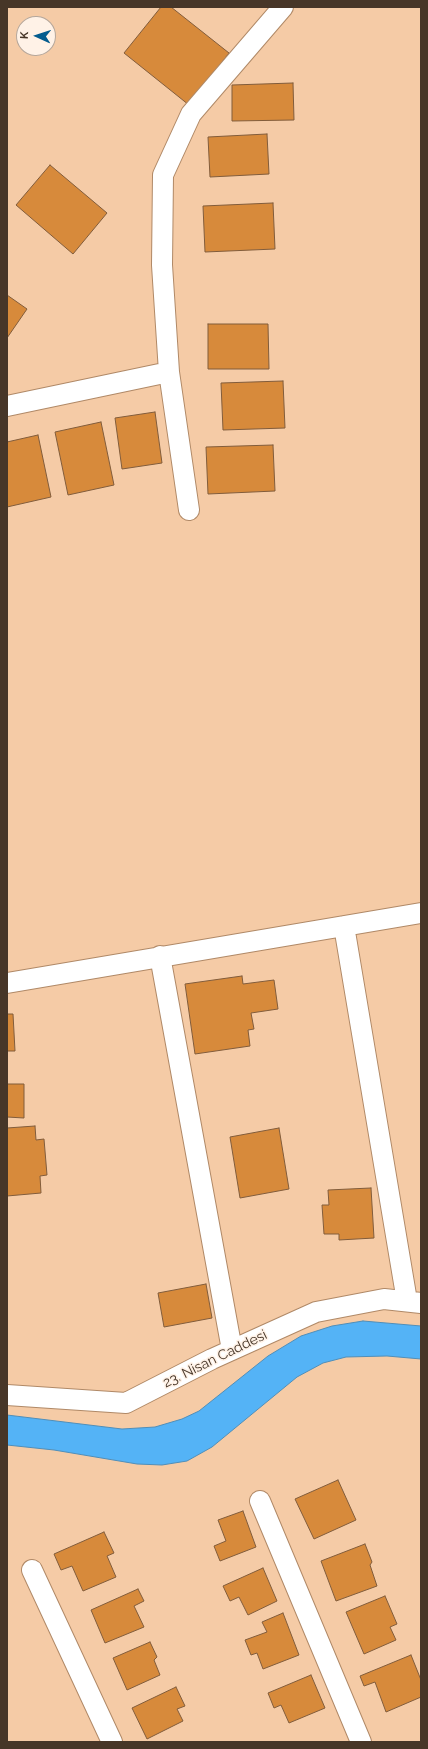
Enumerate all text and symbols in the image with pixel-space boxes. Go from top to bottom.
north arrow [16,16,56,56]
text: K [18,31,31,39]
street label: 23. Nisan Caddesi [160,1327,270,1391]

